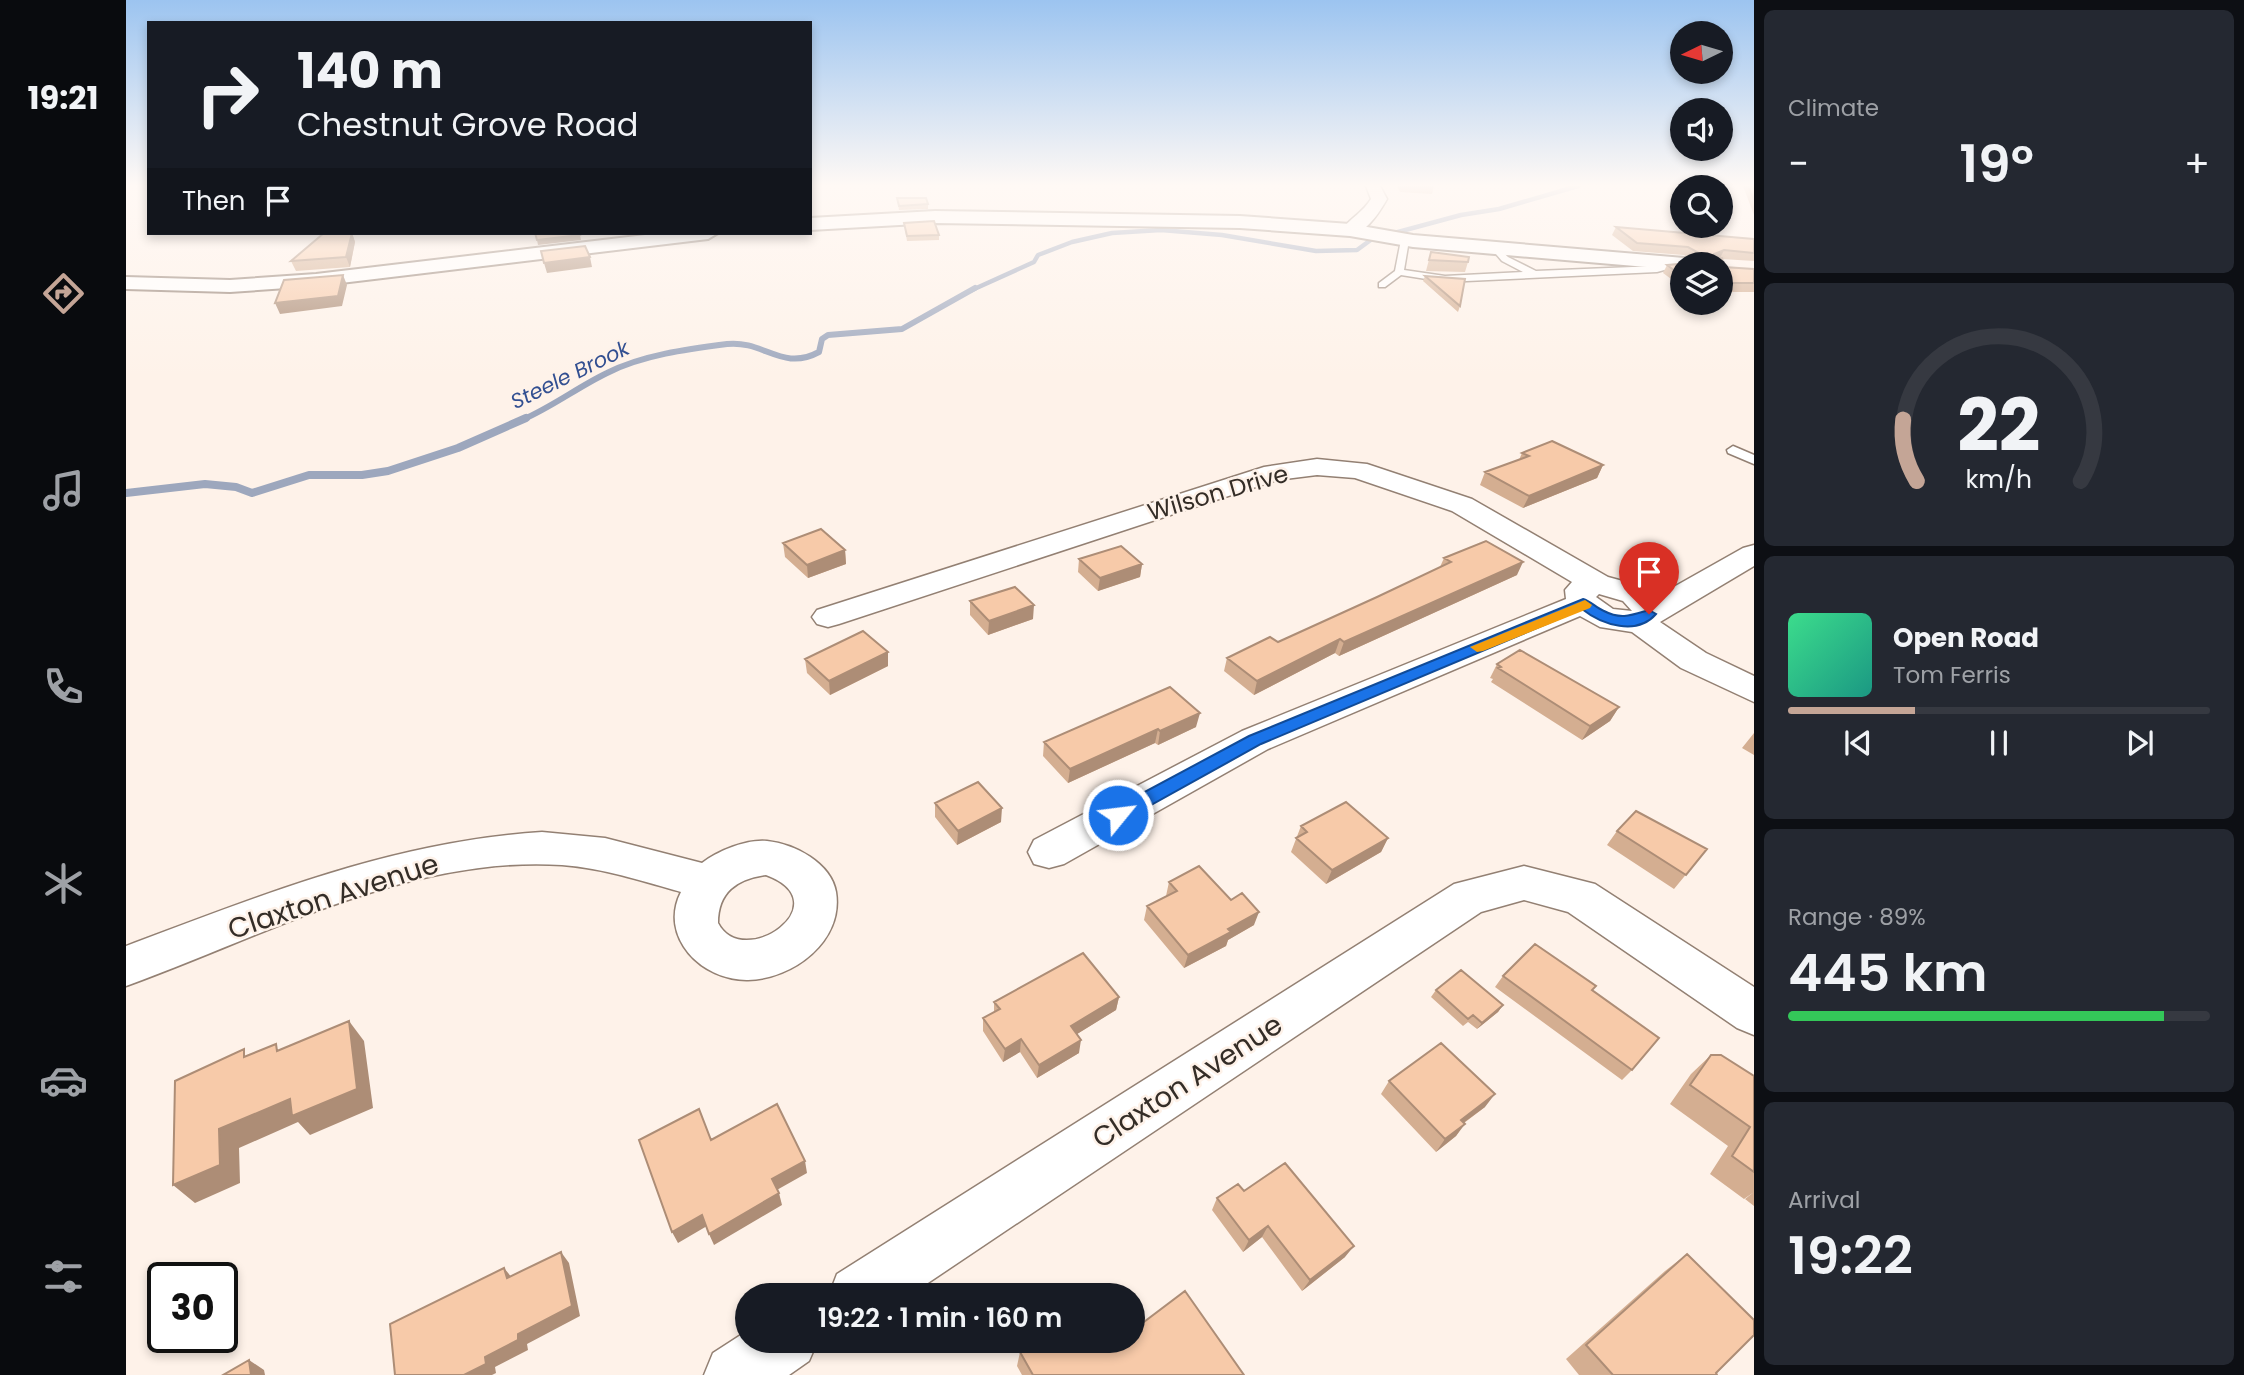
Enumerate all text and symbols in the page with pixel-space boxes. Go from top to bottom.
north arrow [1670,21,1732,84]
map controls [1670,21,1733,315]
text: 140 m [297,37,443,105]
icon: right [182,49,273,140]
text: 19:21 [27,75,99,120]
text: Climate [1788,92,1879,124]
button: sound [1670,98,1733,161]
text: Chestnut Grove Road [297,102,638,147]
text: 19° [1959,127,2034,200]
text: − [1788,137,1809,190]
text: + [2184,137,2210,190]
button: search [1670,175,1733,238]
icon: arrive [259,182,297,220]
text: Then [182,183,245,219]
button: layers [1670,252,1733,315]
icon: directions [39,269,88,318]
water label: Steele Brook [506,333,635,416]
text: 22 [1957,375,2041,476]
street label: Wilson Drive [1144,457,1292,528]
text: km/h [1966,461,2032,496]
icon: music [39,466,88,515]
pin [1619,542,1679,614]
icon: arrive [1630,553,1668,591]
text: Open Road [1893,620,2039,656]
text: Tom Ferris [1893,659,2011,691]
icon: phone [39,662,88,711]
icon: previous [1839,724,1877,762]
icon: pause [1980,724,2018,762]
icon: next [2121,724,2159,762]
position arrow [1081,778,1155,852]
street label: Claxton Avenue [223,844,444,949]
icon: climate [39,859,88,908]
text: Range · 89% [1788,901,1926,933]
text: 445 km [1788,936,1987,1009]
street label: Claxton Avenue [1085,1005,1290,1158]
icon: car [39,1056,88,1105]
text: Arrival [1788,1184,1860,1216]
text: 19:22 [1788,1219,1913,1292]
icon: filters [39,1252,88,1301]
speed limit sign: 30 [147,1262,238,1353]
text: 19:22 · 1 min · 160 m [818,1300,1062,1336]

